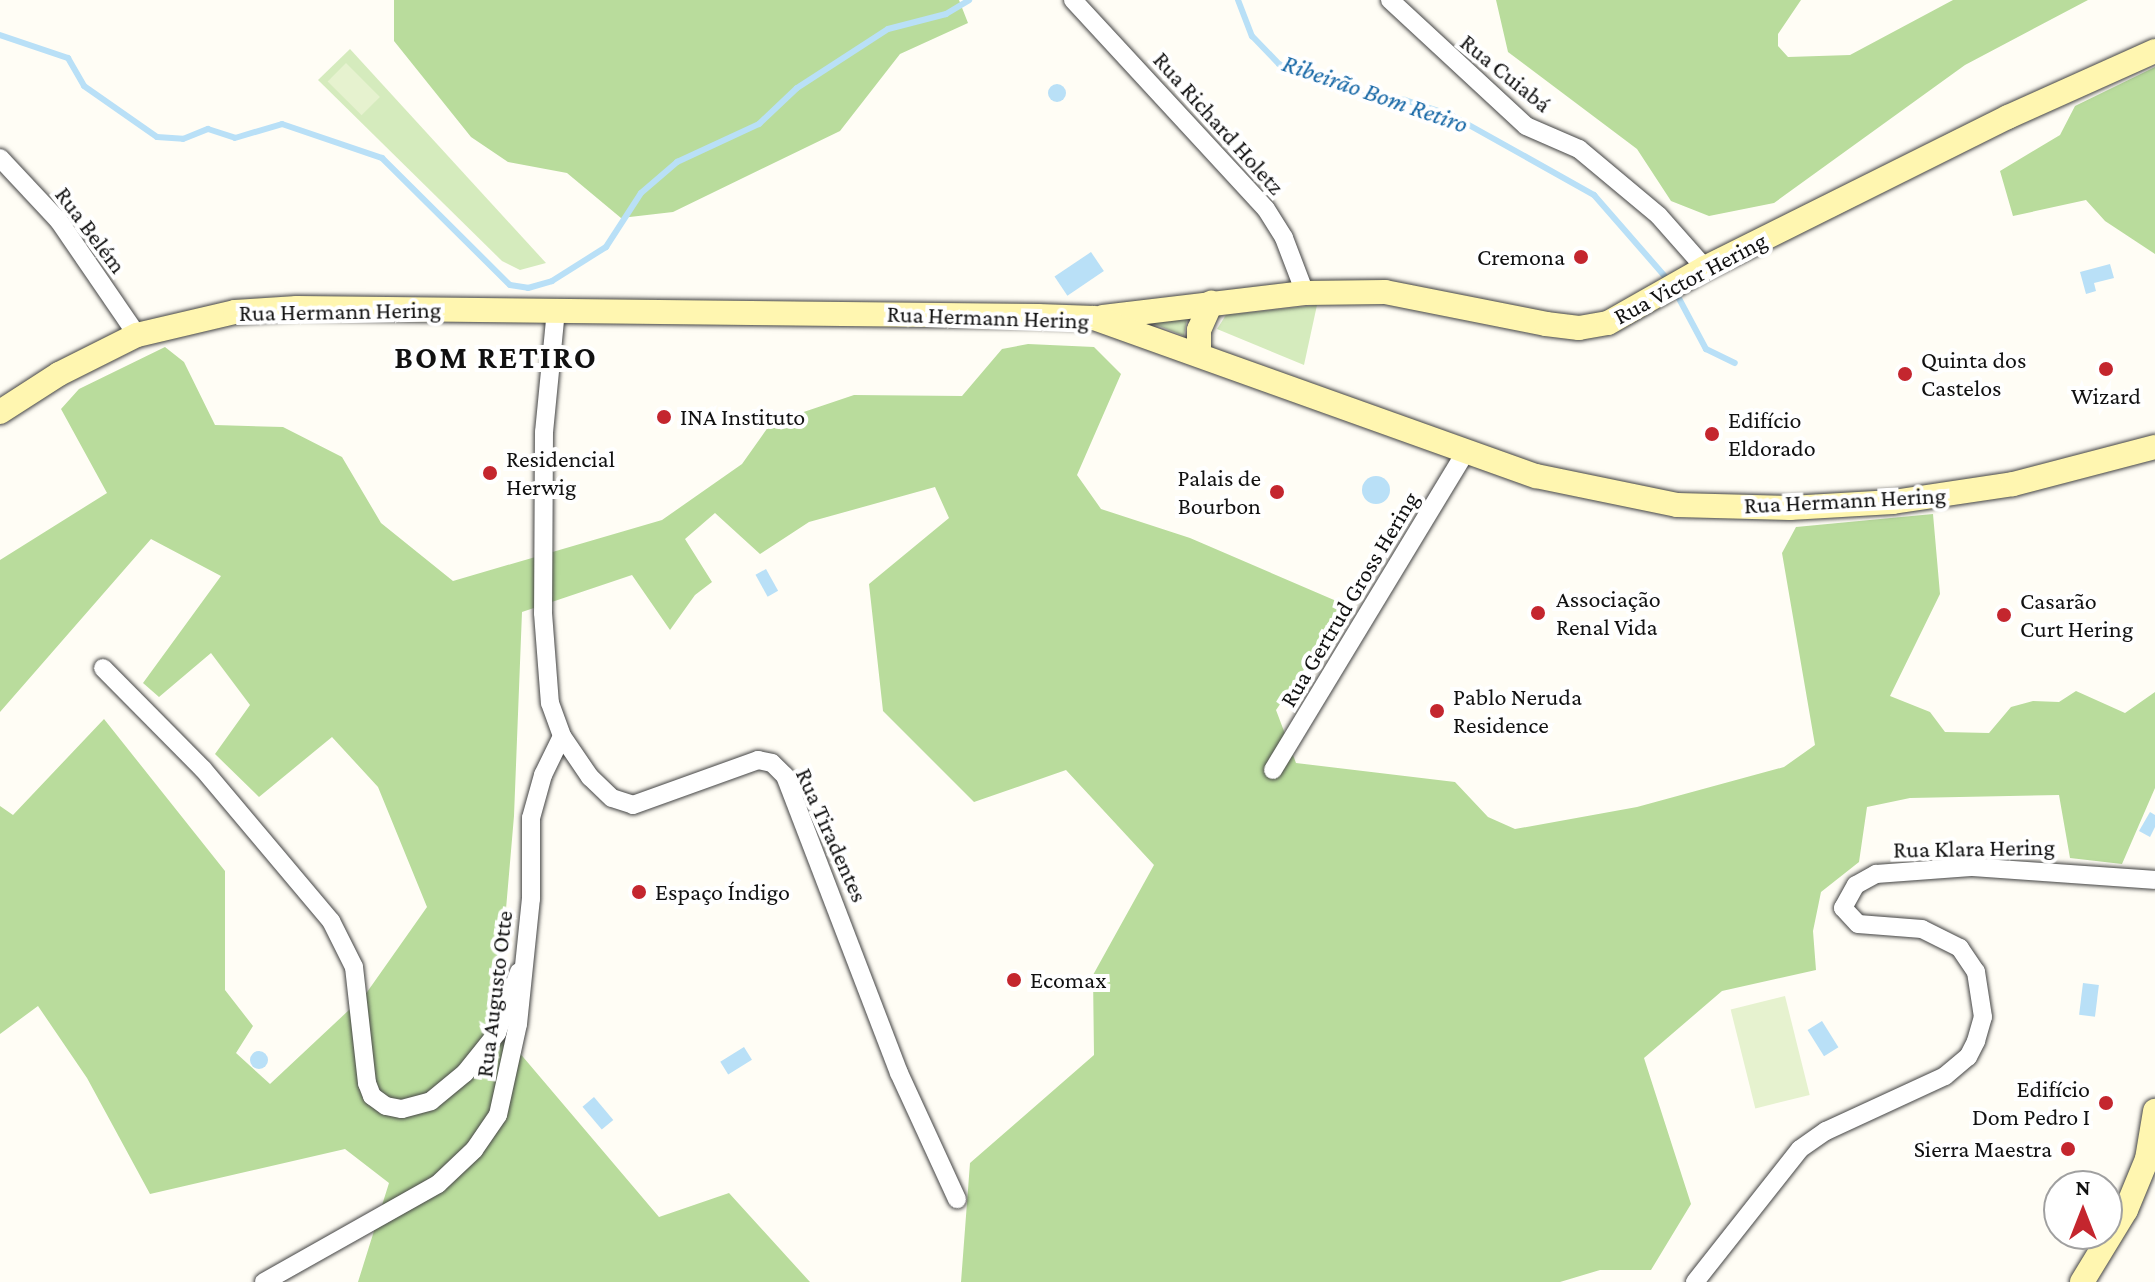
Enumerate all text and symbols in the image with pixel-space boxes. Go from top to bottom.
street label: Rua Cuiabá [1455,28,1557,118]
street label: Rua Richard Holetz [1147,46,1291,200]
water label: Ribeirão Bom Retiro [1278,48,1472,140]
street label: Rua Belém [49,181,133,279]
street label: Rua Victor Hering [1609,226,1771,330]
place label: Cremona [1477,243,1565,271]
marker: Cremona [1572,248,1590,266]
street label: Rua Hermann Hering [239,295,441,327]
street label: Rua Hermann Hering [886,299,1090,335]
district label: BOM RETIRO [394,338,598,376]
place label: Quinta dos Castelos [1921,346,2026,402]
marker: Wizard [2097,360,2115,378]
marker: Quinta dos Castelos [1896,365,1914,383]
place label: Wizard [2071,382,2141,410]
place label: INA Instituto [680,403,805,431]
place label: Edifício Eldorado [1728,406,1816,462]
marker: INA Instituto [655,408,673,426]
marker: Edifício Eldorado [1703,425,1721,443]
place label: Residencial Herwig [506,445,615,501]
marker: Residencial Herwig [481,464,499,482]
place label: Palais de Bourbon [1177,464,1261,520]
street label: Rua Hermann Hering [1743,480,1947,520]
marker: Palais de Bourbon [1268,483,1286,501]
street label: Rua Gertrud Gross Hering [1273,486,1425,712]
place label: Associação Renal Vida [1556,585,1661,641]
place label: Casarão Curt Hering [2020,587,2133,643]
marker: Associação Renal Vida [1527,602,1549,624]
marker: Casarão Curt Hering [1995,606,2013,624]
place label: Pablo Neruda Residence [1453,683,1582,739]
marker: Pablo Neruda Residence [1428,702,1446,720]
street label: Rua Tiradentes [790,764,874,906]
street label: Rua Klara Hering [1893,832,2055,864]
place label: Espaço Índigo [655,878,790,906]
marker: Espaço Índigo [630,883,648,901]
street label: Rua Augusto Otte [469,909,519,1079]
place label: Ecomax [1030,966,1106,994]
marker: Ecomax [1005,971,1023,989]
place label: Edifício Dom Pedro I [1972,1075,2090,1131]
marker: Edifício Dom Pedro I [2097,1094,2115,1112]
place label: Sierra Maestra [1914,1135,2052,1163]
marker: Sierra Maestra [2059,1140,2077,1158]
north arrow [2043,1170,2123,1250]
text: N [2076,1175,2091,1200]

